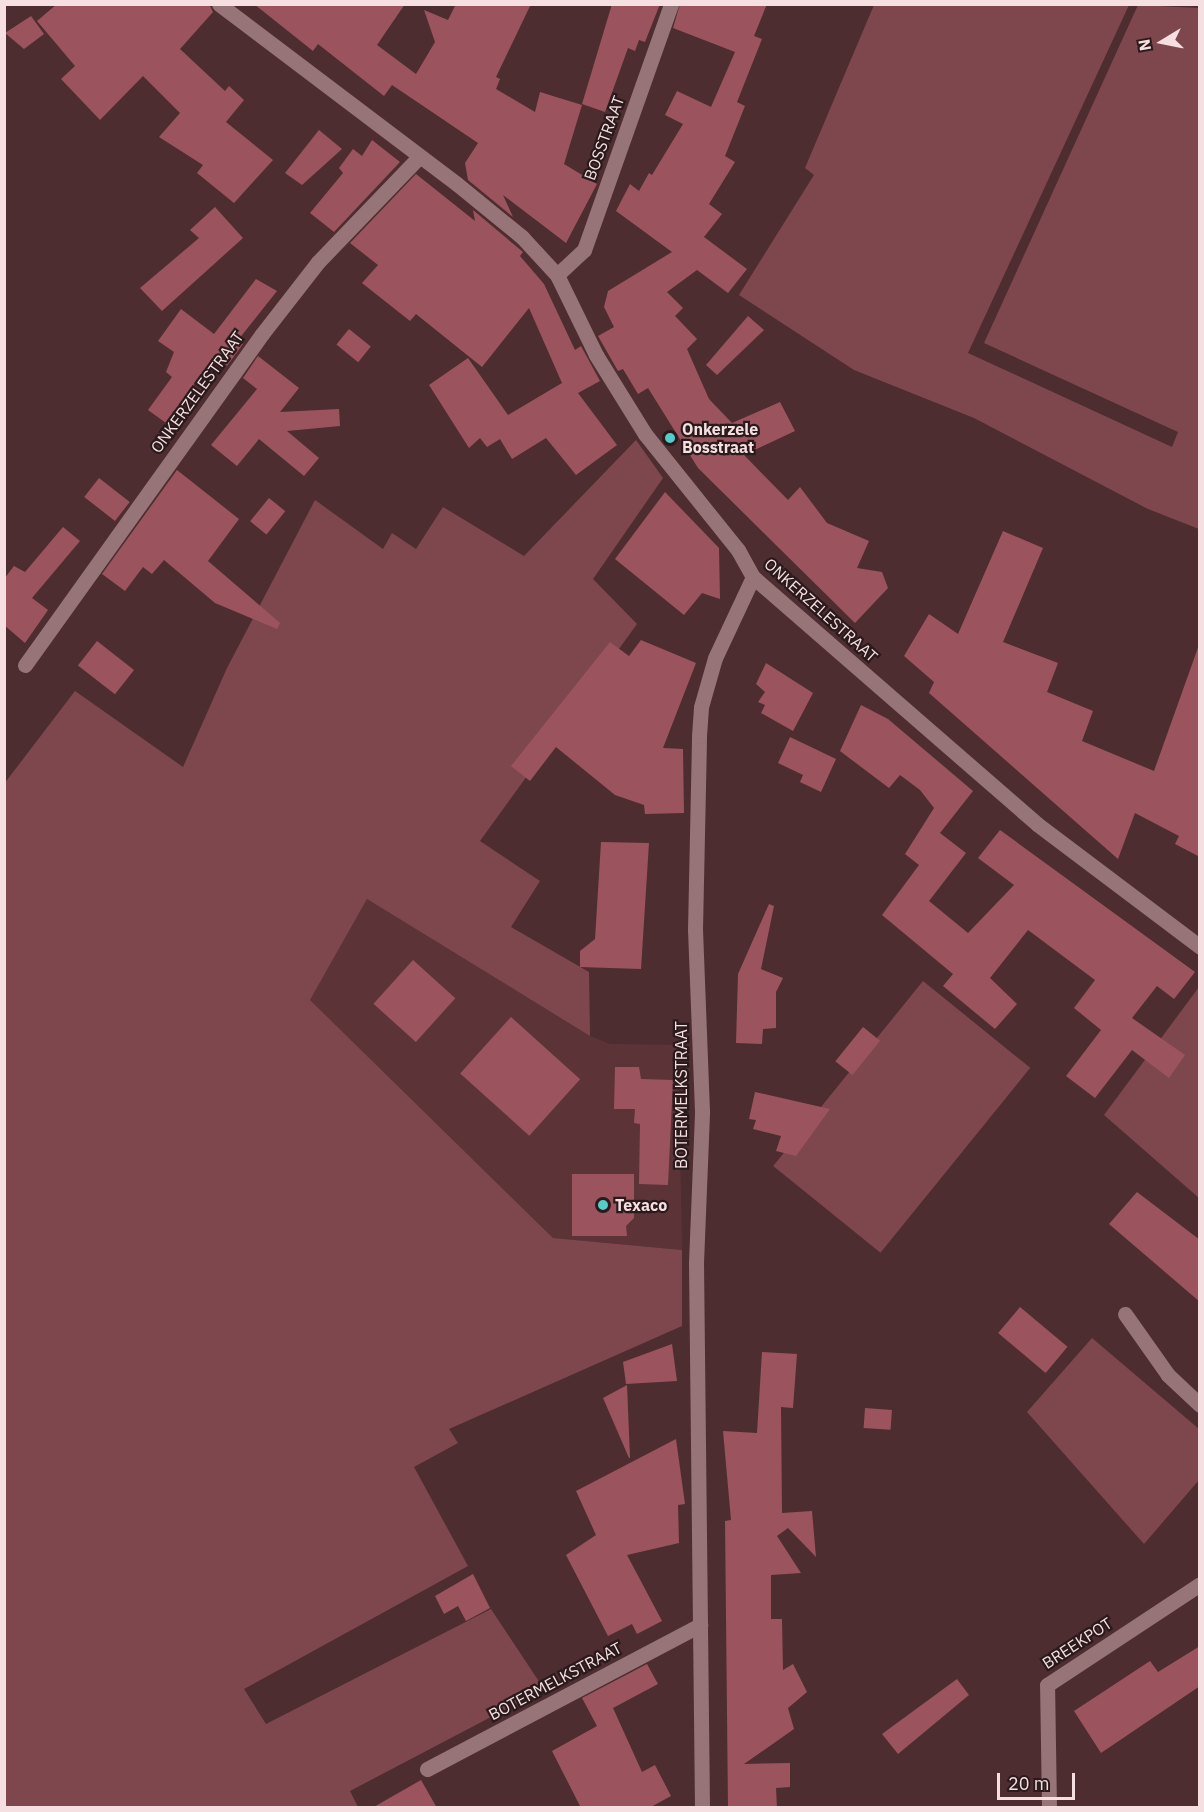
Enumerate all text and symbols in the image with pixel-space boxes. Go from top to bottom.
north arrow [1132,12,1192,72]
text: N [1133,38,1155,53]
street label: BOSSTRAAT [580,93,628,183]
street label: ONKERZELESTRAAT [146,327,248,457]
place label: Onkerzele Bosstraat [682,419,758,457]
marker: Onkerzele Bosstraat [663,431,677,445]
street label: ONKERZELESTRAAT [760,554,882,666]
street label: BOTERMELKSTRAAT [671,1021,691,1169]
place label: Texaco [615,1195,667,1215]
marker: Texaco [596,1198,610,1212]
street label: BREEKPOT [1038,1613,1116,1673]
street label: BOTERMELKSTRAAT [485,1638,625,1724]
scale bar [1000,1761,1078,1799]
text: 20 m [1008,1772,1050,1795]

